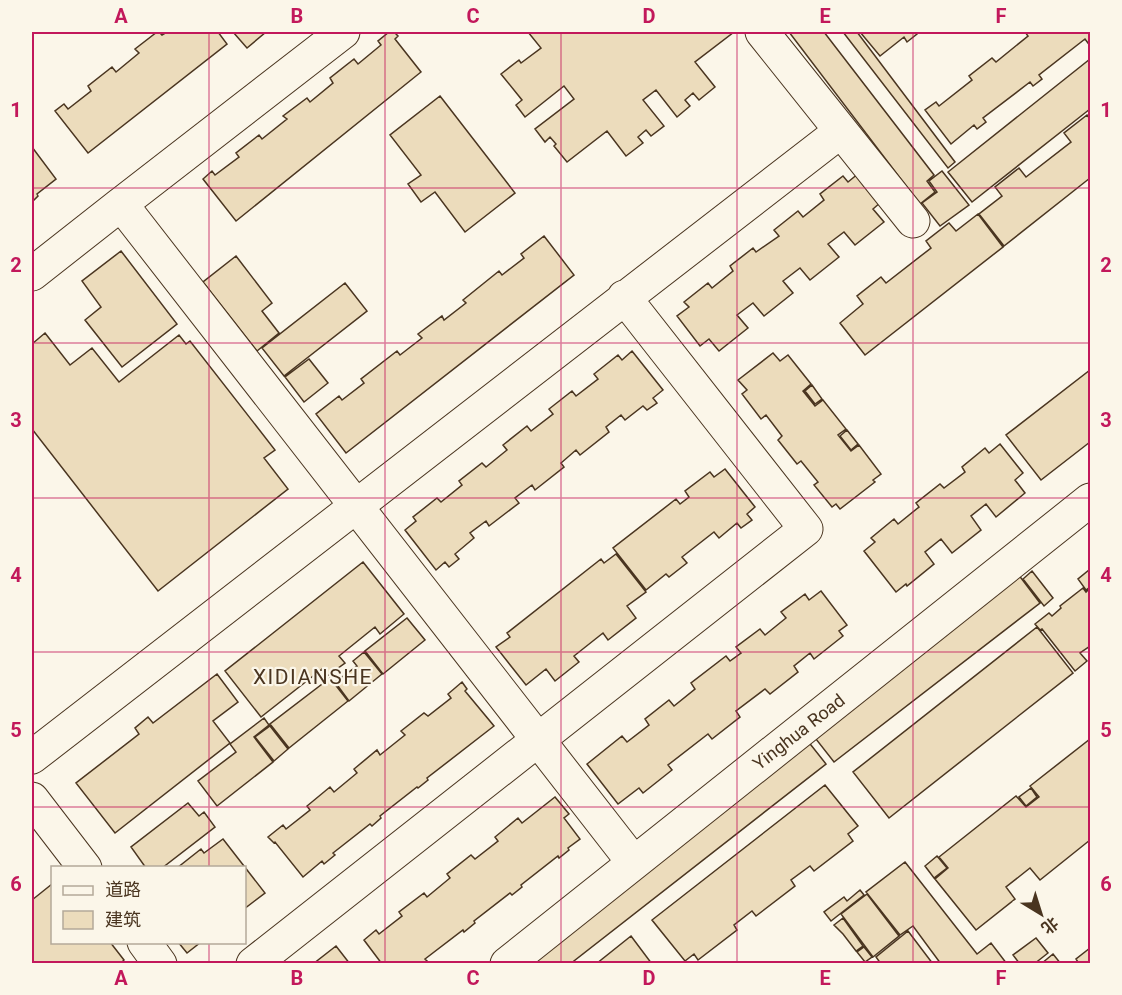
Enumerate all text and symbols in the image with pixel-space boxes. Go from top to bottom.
text: A [114,4,128,28]
text: B [291,4,303,28]
text: C [466,4,480,28]
text: D [643,4,656,28]
text: E [819,4,831,28]
text: F [996,4,1007,28]
text: 1 [10,98,22,122]
text: 1 [1100,98,1112,122]
text: 2 [10,253,22,277]
text: 2 [1100,253,1112,277]
text: 3 [10,408,22,432]
text: 3 [1100,408,1112,432]
text: 4 [10,563,22,587]
text: 4 [1100,563,1112,587]
district label: XIDIANSHE [253,665,373,689]
street label: Yinghua Road [749,689,849,774]
text: 5 [10,718,22,742]
text: 5 [1100,718,1112,742]
legend [51,866,246,944]
text: 6 [10,872,22,896]
text: 6 [1100,872,1112,896]
text: 道路 [105,879,141,900]
north arrow [1011,884,1071,944]
text: 建筑 [105,909,141,930]
text: 北 [1038,913,1062,938]
text: A [114,966,128,990]
text: B [291,966,303,990]
text: C [466,966,480,990]
text: D [643,966,656,990]
text: E [819,966,831,990]
text: F [996,966,1007,990]

